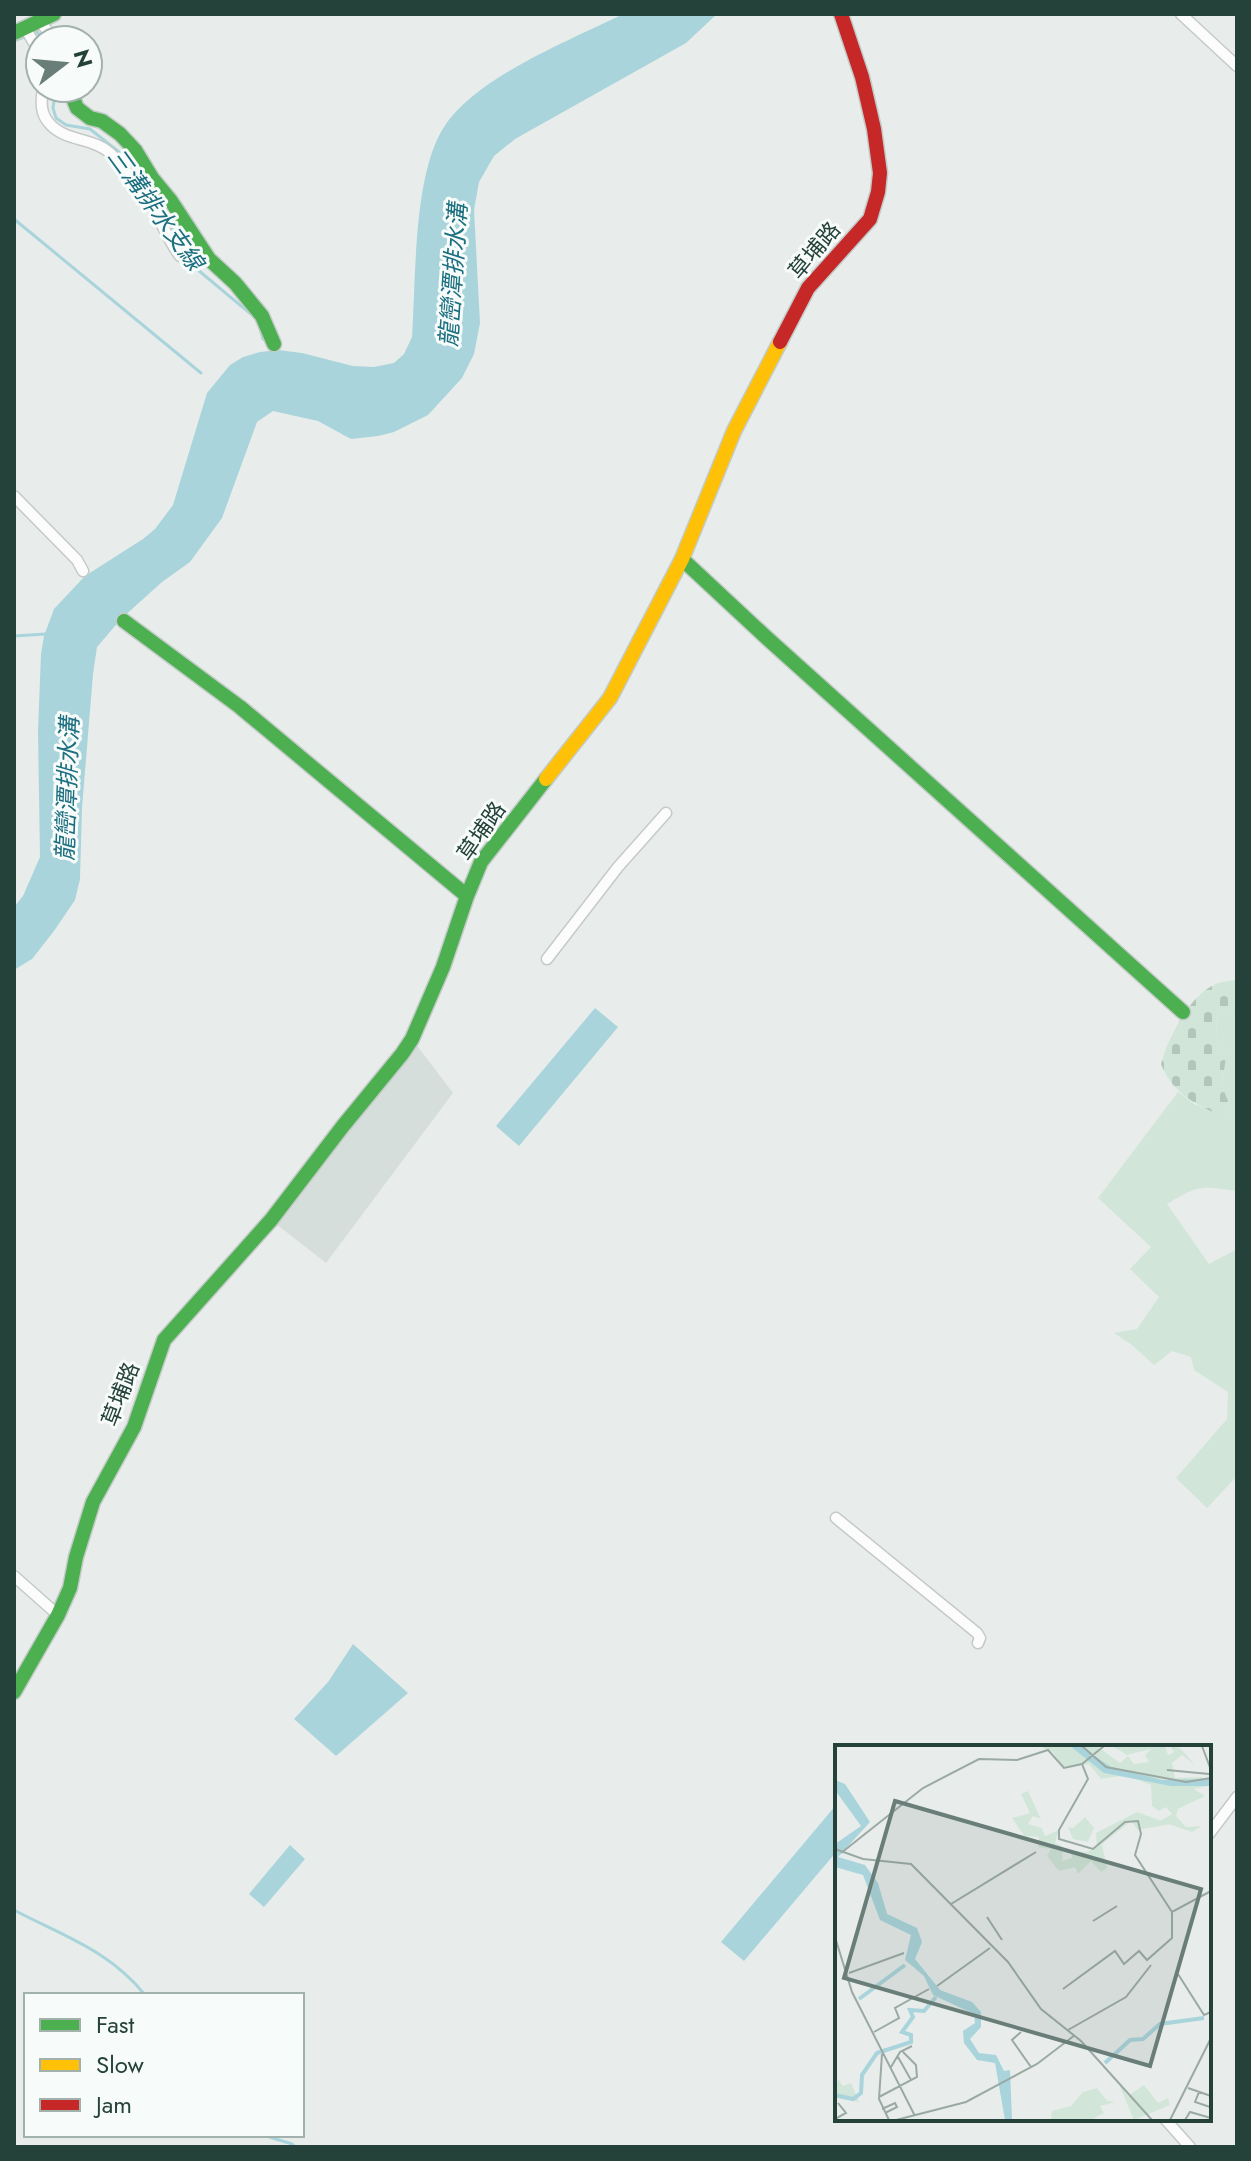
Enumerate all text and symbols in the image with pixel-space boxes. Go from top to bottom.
north arrow [24,24,104,104]
text: N [65,46,101,71]
water label: 三溝排水支線 [100,140,214,280]
water label: 龍巒潭排水溝 [431,199,476,348]
street label: 草埔路 [781,214,847,286]
water label: 龍巒潭排水溝 [47,713,87,862]
street label: 草埔路 [449,795,513,867]
street label: 草埔路 [93,1357,147,1431]
inset map [835,1745,1211,2121]
legend [24,1993,304,2137]
text: Fast [96,2007,134,2042]
text: Slow [96,2047,144,2082]
text: Jam [93,2087,132,2122]

